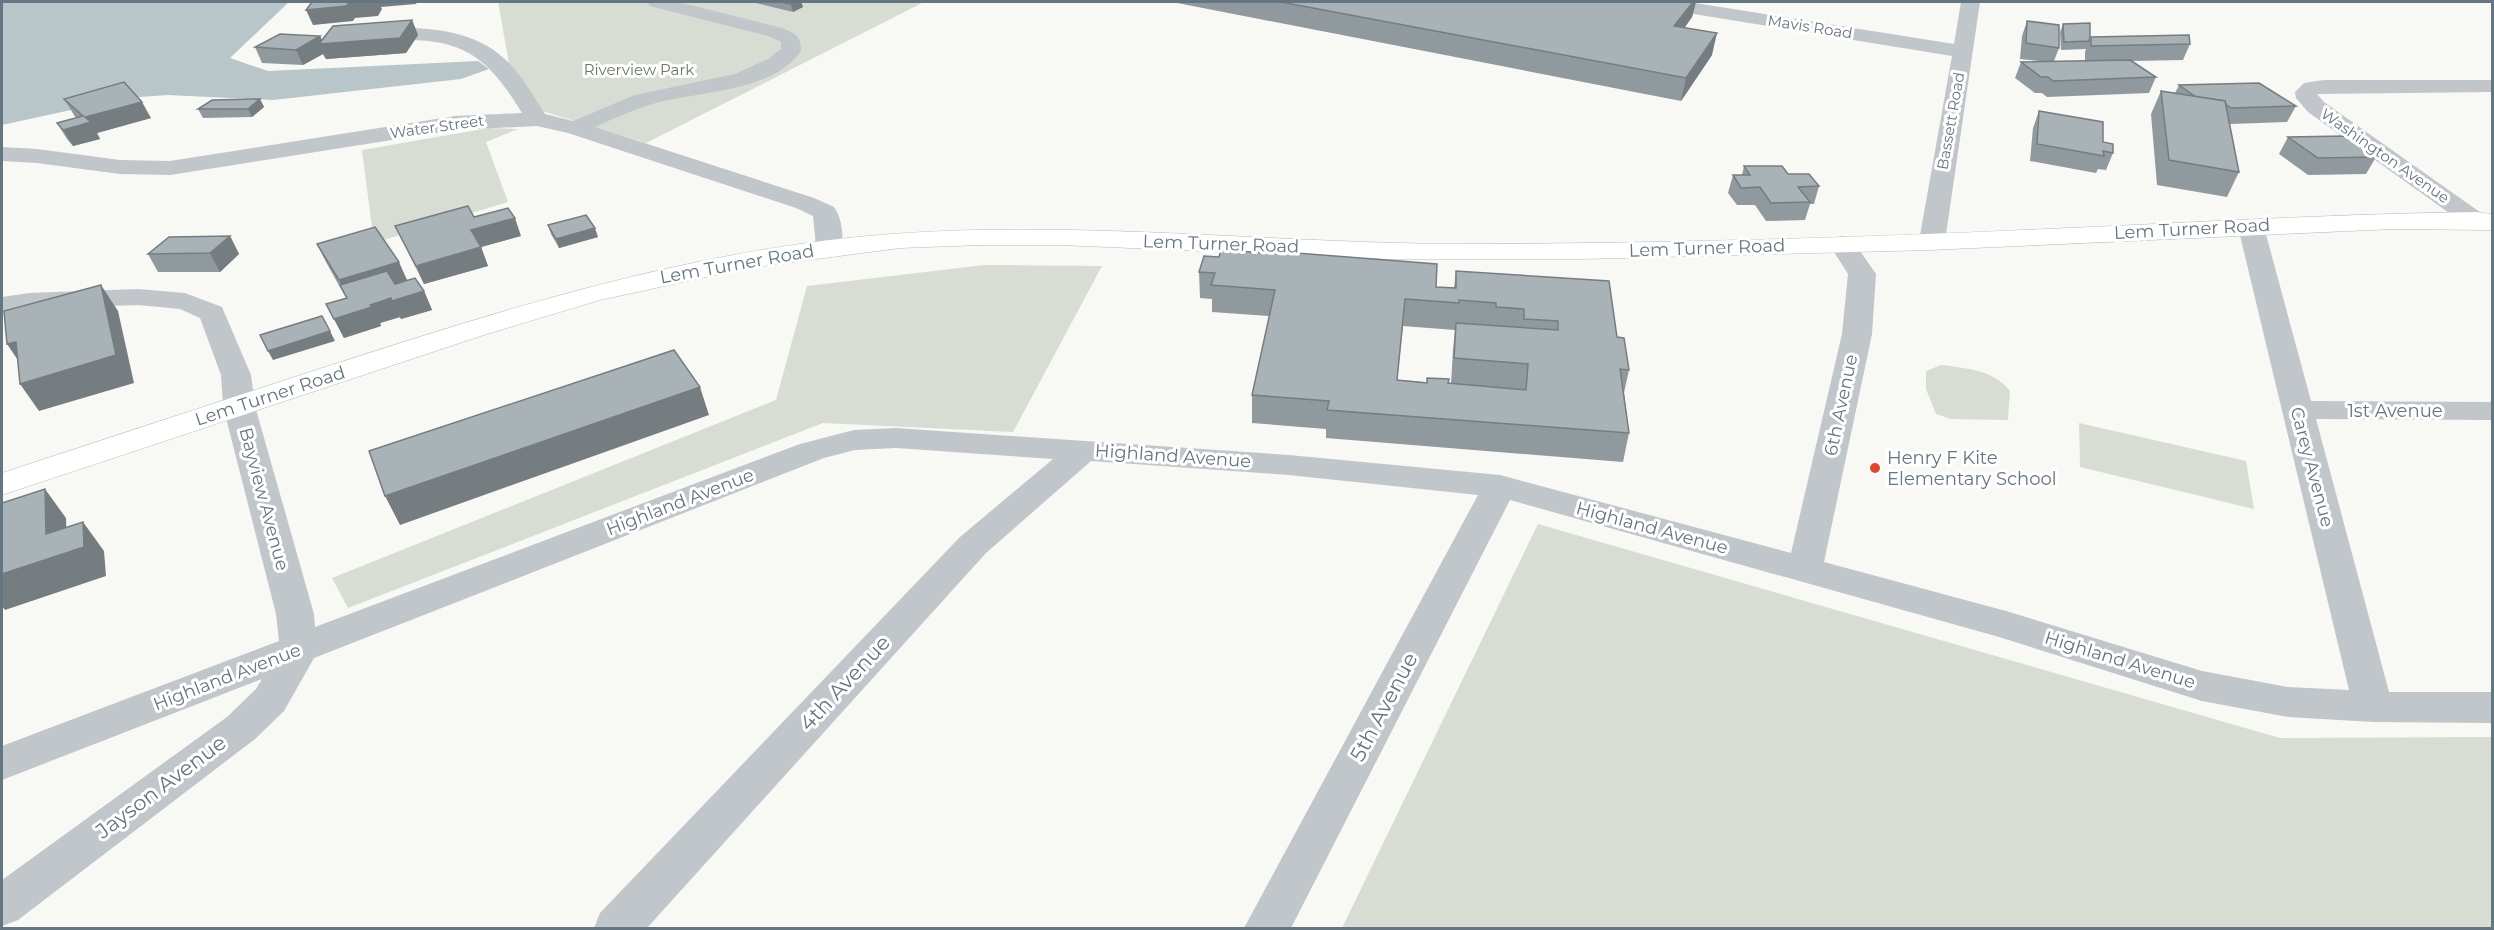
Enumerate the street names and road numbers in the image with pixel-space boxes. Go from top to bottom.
street label: Mavis Road [1766,10,1854,43]
street label: Bassett Road [1933,71,1968,171]
street label: Washington Avenue [2317,104,2453,207]
street label: Water Street [389,110,485,143]
street label: Lem Turner Road [2113,214,2271,244]
street label: Lem Turner Road [1142,230,1300,258]
street label: Lem Turner Road [1628,234,1786,262]
street label: Lem Turner Road [658,240,816,288]
street label: 6th Avenue [1820,352,1863,458]
street label: Lem Turner Road [192,361,348,431]
street label: 1st Avenue [2347,400,2443,422]
street label: Carey Avenue [2285,405,2339,530]
street label: Bayview Avenue [234,425,294,573]
street label: Highland Avenue [1094,440,1252,472]
street label: Highland Avenue [603,464,757,540]
street label: Highland Avenue [1574,497,1731,559]
street label: Highland Avenue [2042,627,2198,693]
street label: 4th Avenue [794,630,895,736]
street label: Highland Avenue [150,639,304,715]
street label: 5th Avenue [1345,648,1423,765]
street label: Jayson Avenue [90,730,231,844]

